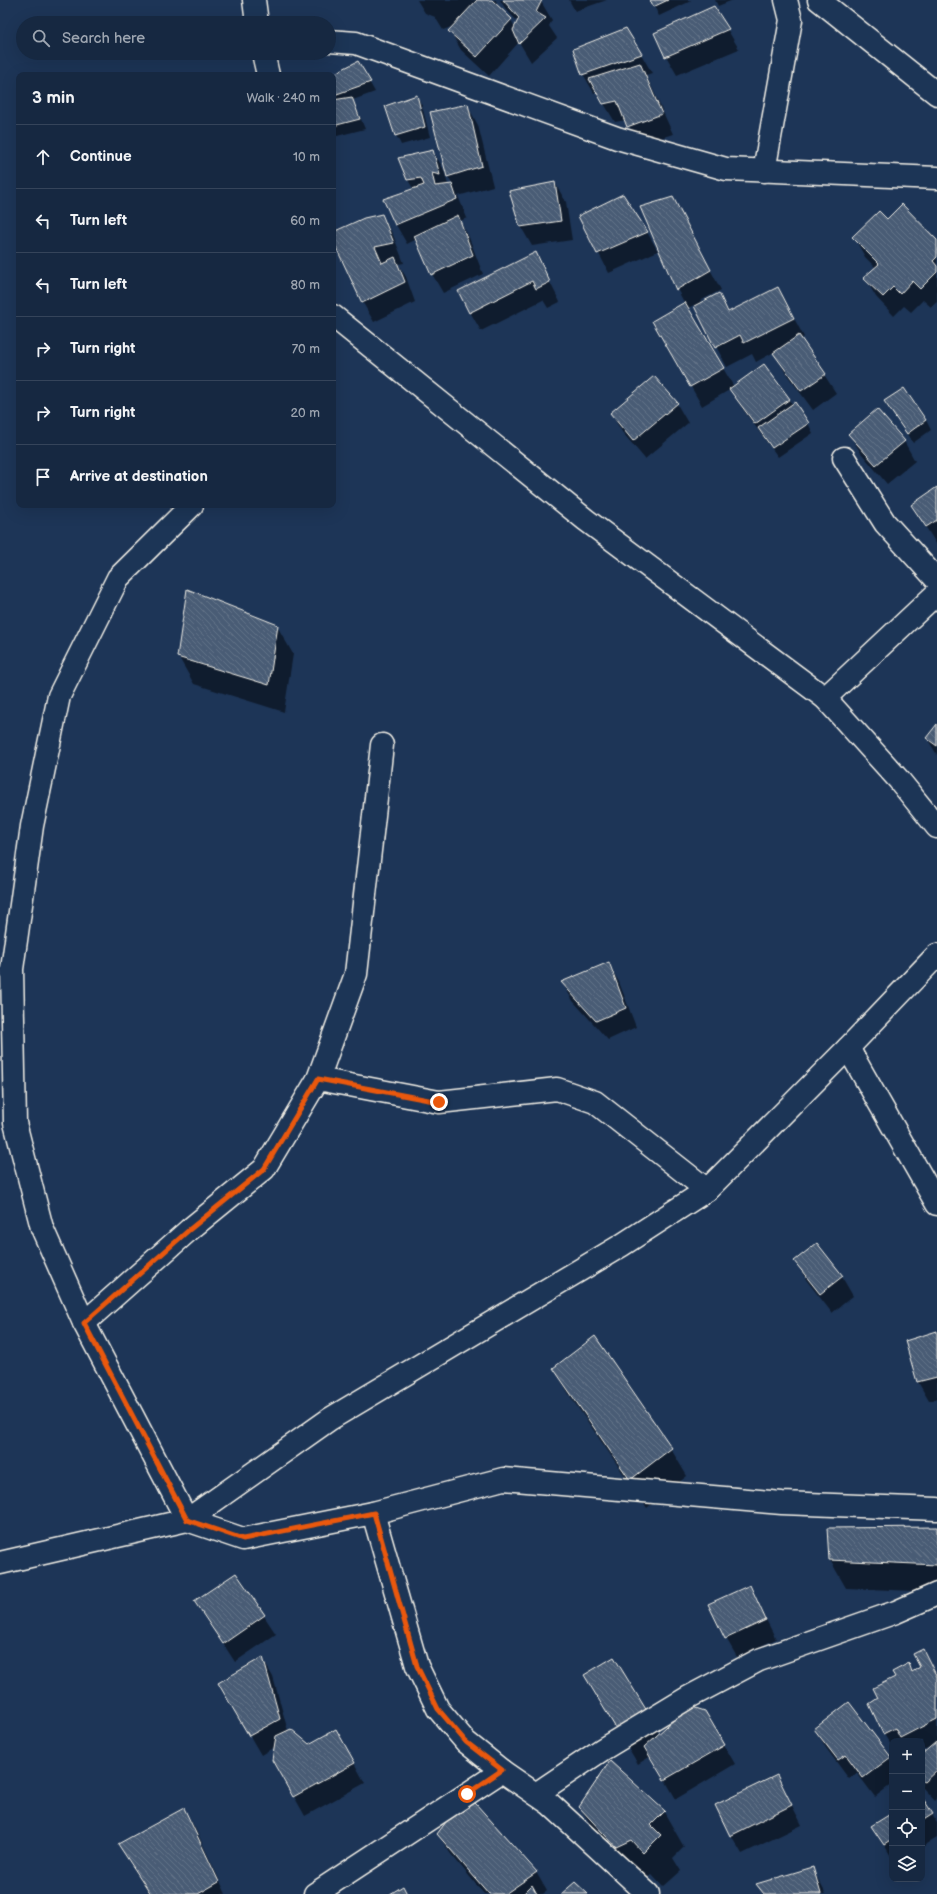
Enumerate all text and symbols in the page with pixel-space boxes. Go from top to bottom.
search box [16,16,336,60]
icon: search [30,27,52,49]
text: Search here [62,29,145,48]
text: 3 min [32,88,75,108]
text: Walk · 240 m [246,90,320,106]
icon: ahead [32,146,54,168]
text: Continue [70,147,132,166]
text: 10 m [293,149,320,165]
icon: left [32,210,54,232]
text: Turn left [70,211,127,230]
text: 60 m [290,213,320,229]
icon: left [32,274,54,296]
text: Turn left [70,275,127,294]
text: 80 m [291,277,320,293]
icon: right [32,338,54,360]
text: Turn right [70,339,135,358]
text: 70 m [292,341,320,357]
icon: right [32,402,54,424]
text: Turn right [70,403,135,422]
text: 20 m [290,405,320,421]
icon: arrive [32,466,54,488]
text: Arrive at destination [70,467,208,486]
route end [430,1093,448,1111]
map controls [889,1738,925,1882]
button: + [889,1738,925,1774]
button: − [889,1774,925,1810]
route start [458,1785,476,1803]
button: locate [889,1810,925,1846]
button: layers [889,1846,925,1882]

